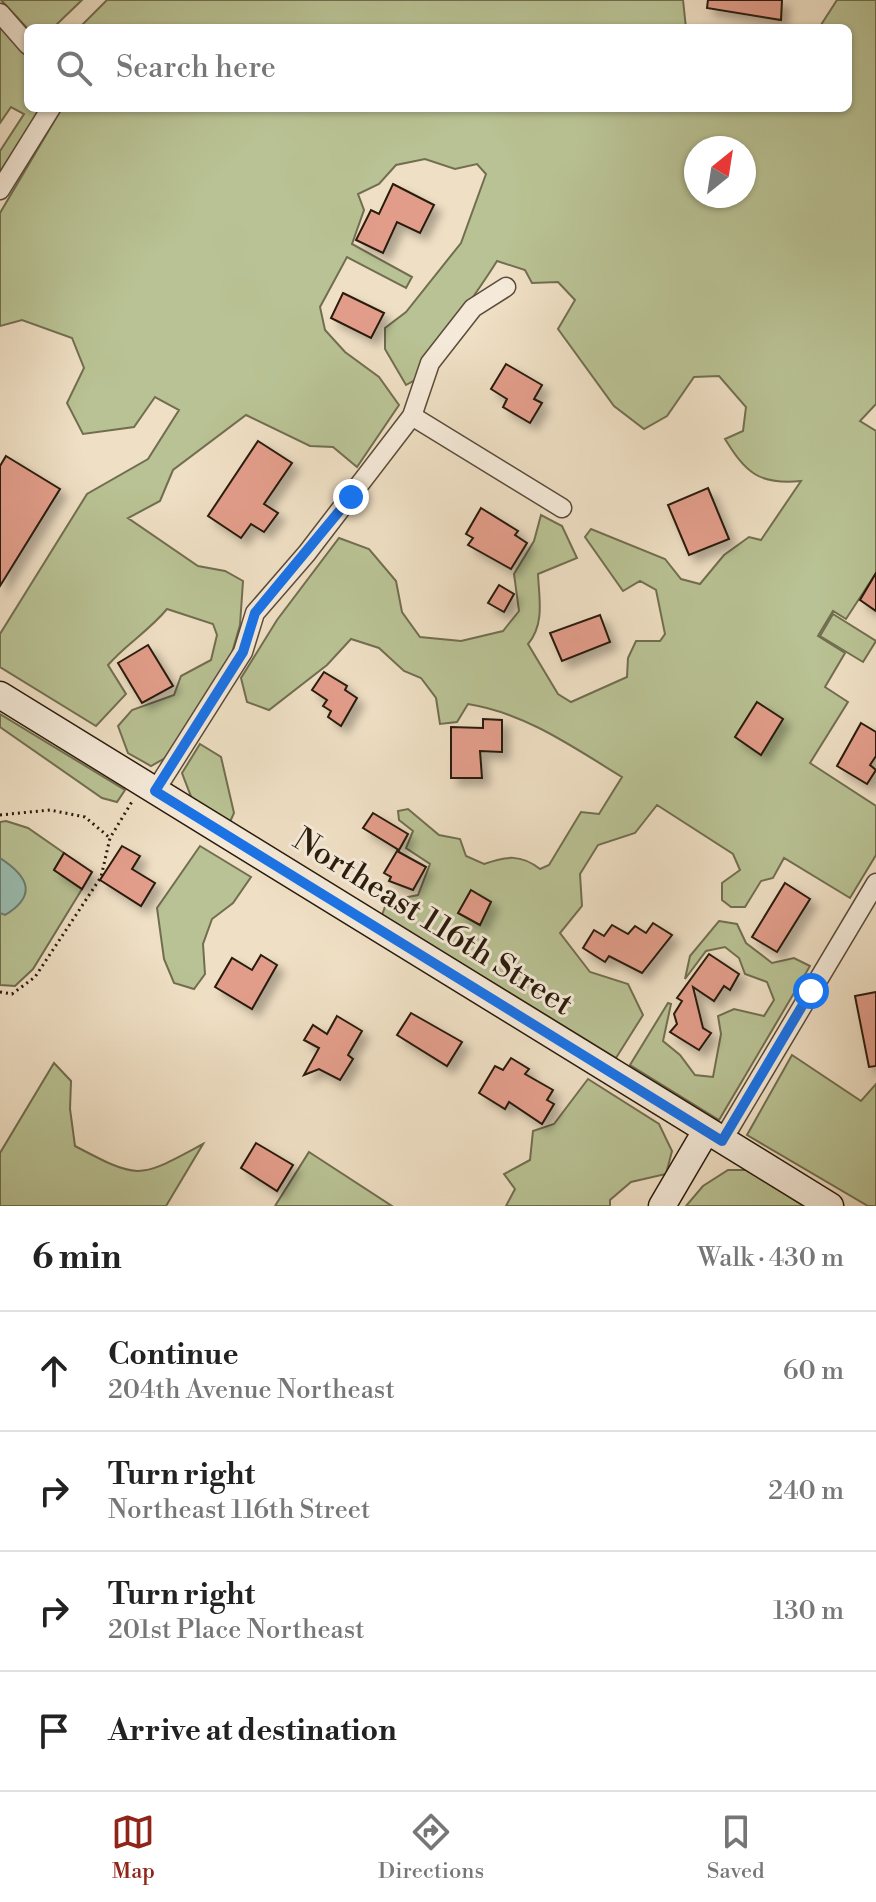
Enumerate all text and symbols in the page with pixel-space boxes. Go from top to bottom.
search box [24,24,852,112]
icon: search [52,46,96,90]
text: Search here [116,49,276,87]
north arrow [684,136,756,208]
route end [333,479,369,515]
street label: Northeast 116th Street [286,820,580,1024]
route start [793,973,829,1009]
text: 6 min [32,1237,122,1279]
text: Walk · 430 m [697,1242,844,1274]
text: Continue [108,1336,239,1374]
icon: ahead [32,1349,76,1393]
text: 60 m [783,1355,844,1387]
text: 204th Avenue Northeast [108,1374,395,1406]
text: Turn right [108,1456,255,1494]
icon: right [32,1469,76,1513]
text: 240 m [768,1475,844,1507]
text: Northeast 116th Street [108,1494,370,1526]
text: Turn right [108,1576,255,1614]
icon: right [32,1589,76,1633]
text: 130 m [773,1595,844,1627]
text: 201st Place Northeast [108,1614,365,1646]
icon: arrive [32,1709,76,1753]
text: Arrive at destination [108,1712,397,1750]
tab: Map [111,1810,155,1885]
tab: Directions [378,1810,484,1885]
tab: Saved [707,1810,765,1885]

